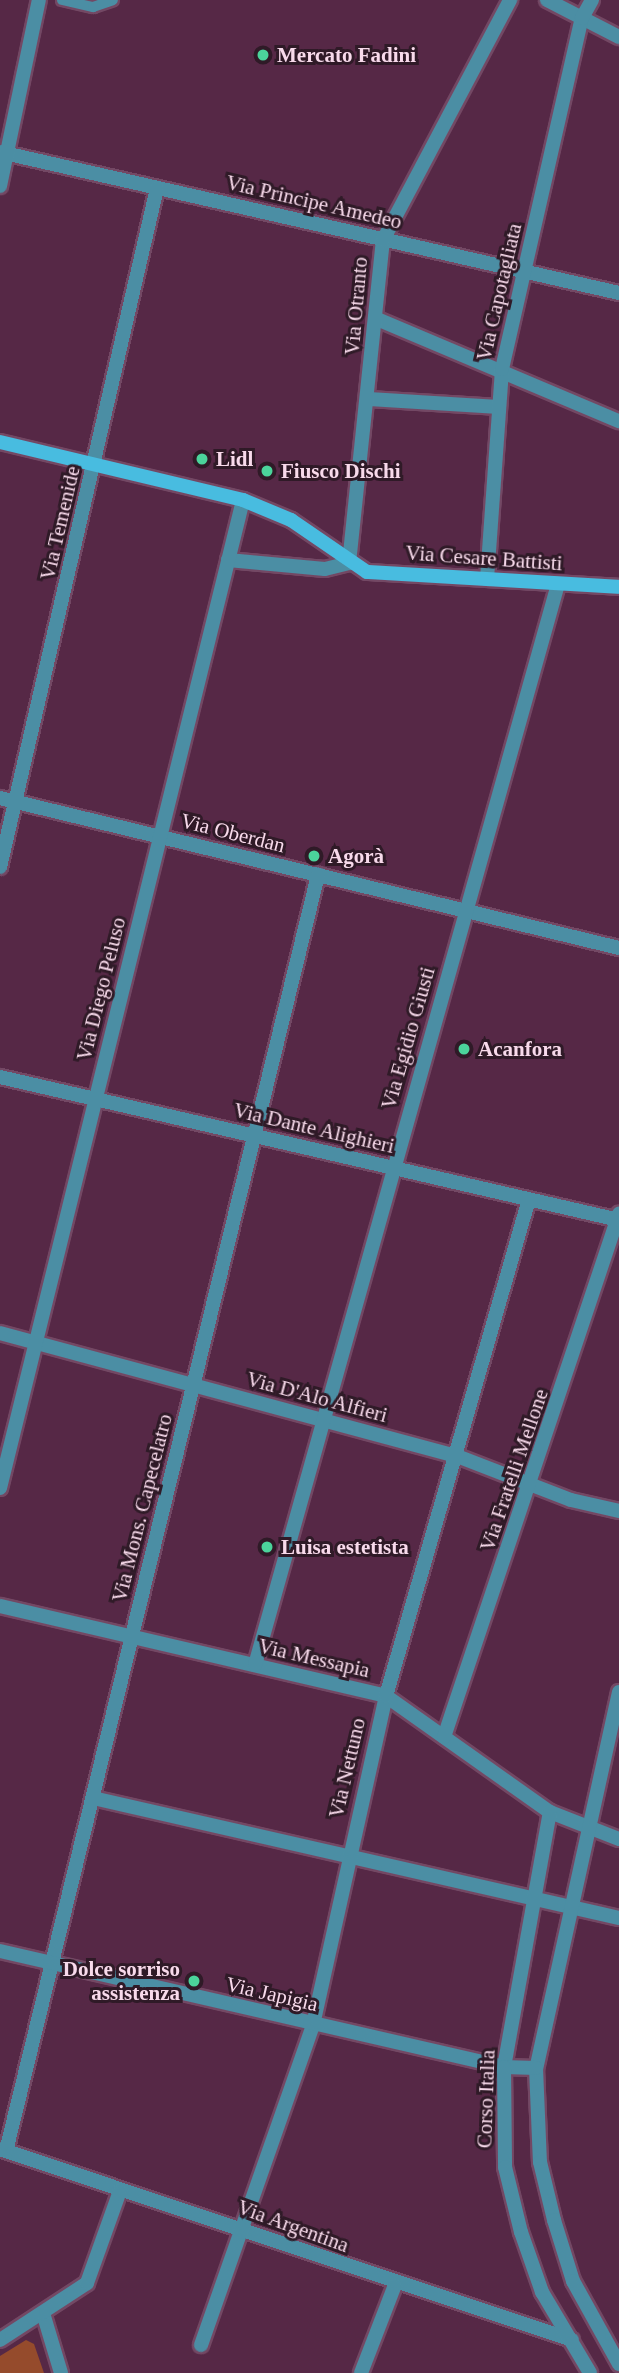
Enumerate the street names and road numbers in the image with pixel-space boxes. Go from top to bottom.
street label: Via Principe Amedeo [223,169,405,235]
street label: Via Capotagliata [471,221,527,363]
street label: Via Otranto [339,256,373,356]
street label: Via Temenide [35,463,85,583]
street label: Via Cesare Battisti [405,540,563,576]
street label: Via Oberdan [178,808,288,858]
street label: Via Diego Peluso [71,915,131,1063]
street label: Via Egidio Giusti [376,964,440,1112]
street label: Via Dante Alighieri [231,1097,397,1159]
street label: Via D'Alo Alfieri [243,1366,391,1428]
street label: Via Fratelli Mellone [474,1385,554,1555]
street label: Via Mons. Capecelatro [106,1411,178,1605]
street label: Via Messapia [256,1633,372,1683]
street label: Via Nettuno [323,1715,371,1821]
street label: Via Japigia [223,1971,321,2017]
street label: Corso Italia [472,2049,500,2149]
street label: Via Argentina [233,2194,353,2258]

